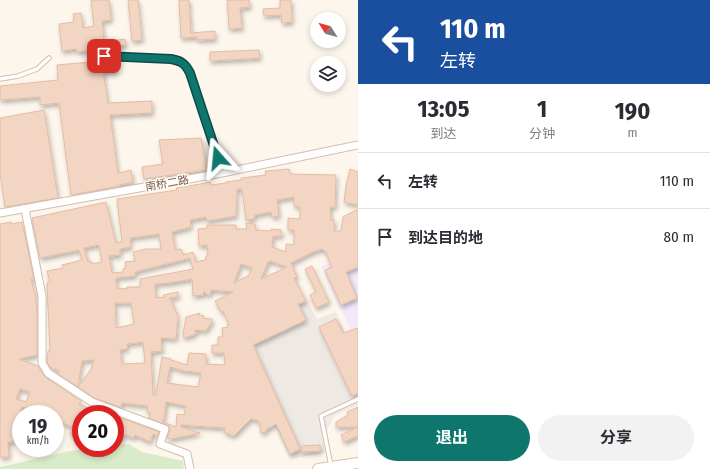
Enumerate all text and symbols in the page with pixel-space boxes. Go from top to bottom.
north arrow [310,12,346,48]
map controls [310,12,346,92]
text: 110 m [440,12,506,45]
icon: left [374,16,426,68]
pin [87,39,121,73]
icon: arrive [93,45,115,67]
text: 左转 [440,50,476,72]
button: layers [310,56,346,92]
text: 13:05 [418,95,469,123]
text: 1 [537,95,547,123]
text: 190 [615,97,650,125]
text: m [628,125,638,140]
text: 到达 [431,126,457,141]
text: 分钟 [529,126,555,141]
position arrow [197,137,239,179]
icon: left [374,170,396,192]
text: 110 m [660,172,694,190]
street label: 南桥二路 [144,173,190,194]
text: 左转 [408,173,438,191]
icon: arrive [374,226,396,248]
text: 80 m [664,228,694,246]
text: 到达目的地 [408,229,483,247]
speed limit sign: 20 [72,405,124,457]
text: 19 [29,414,47,438]
button: 退出 [374,415,530,461]
button: 分享 [538,415,694,461]
text: km/h [27,435,49,447]

